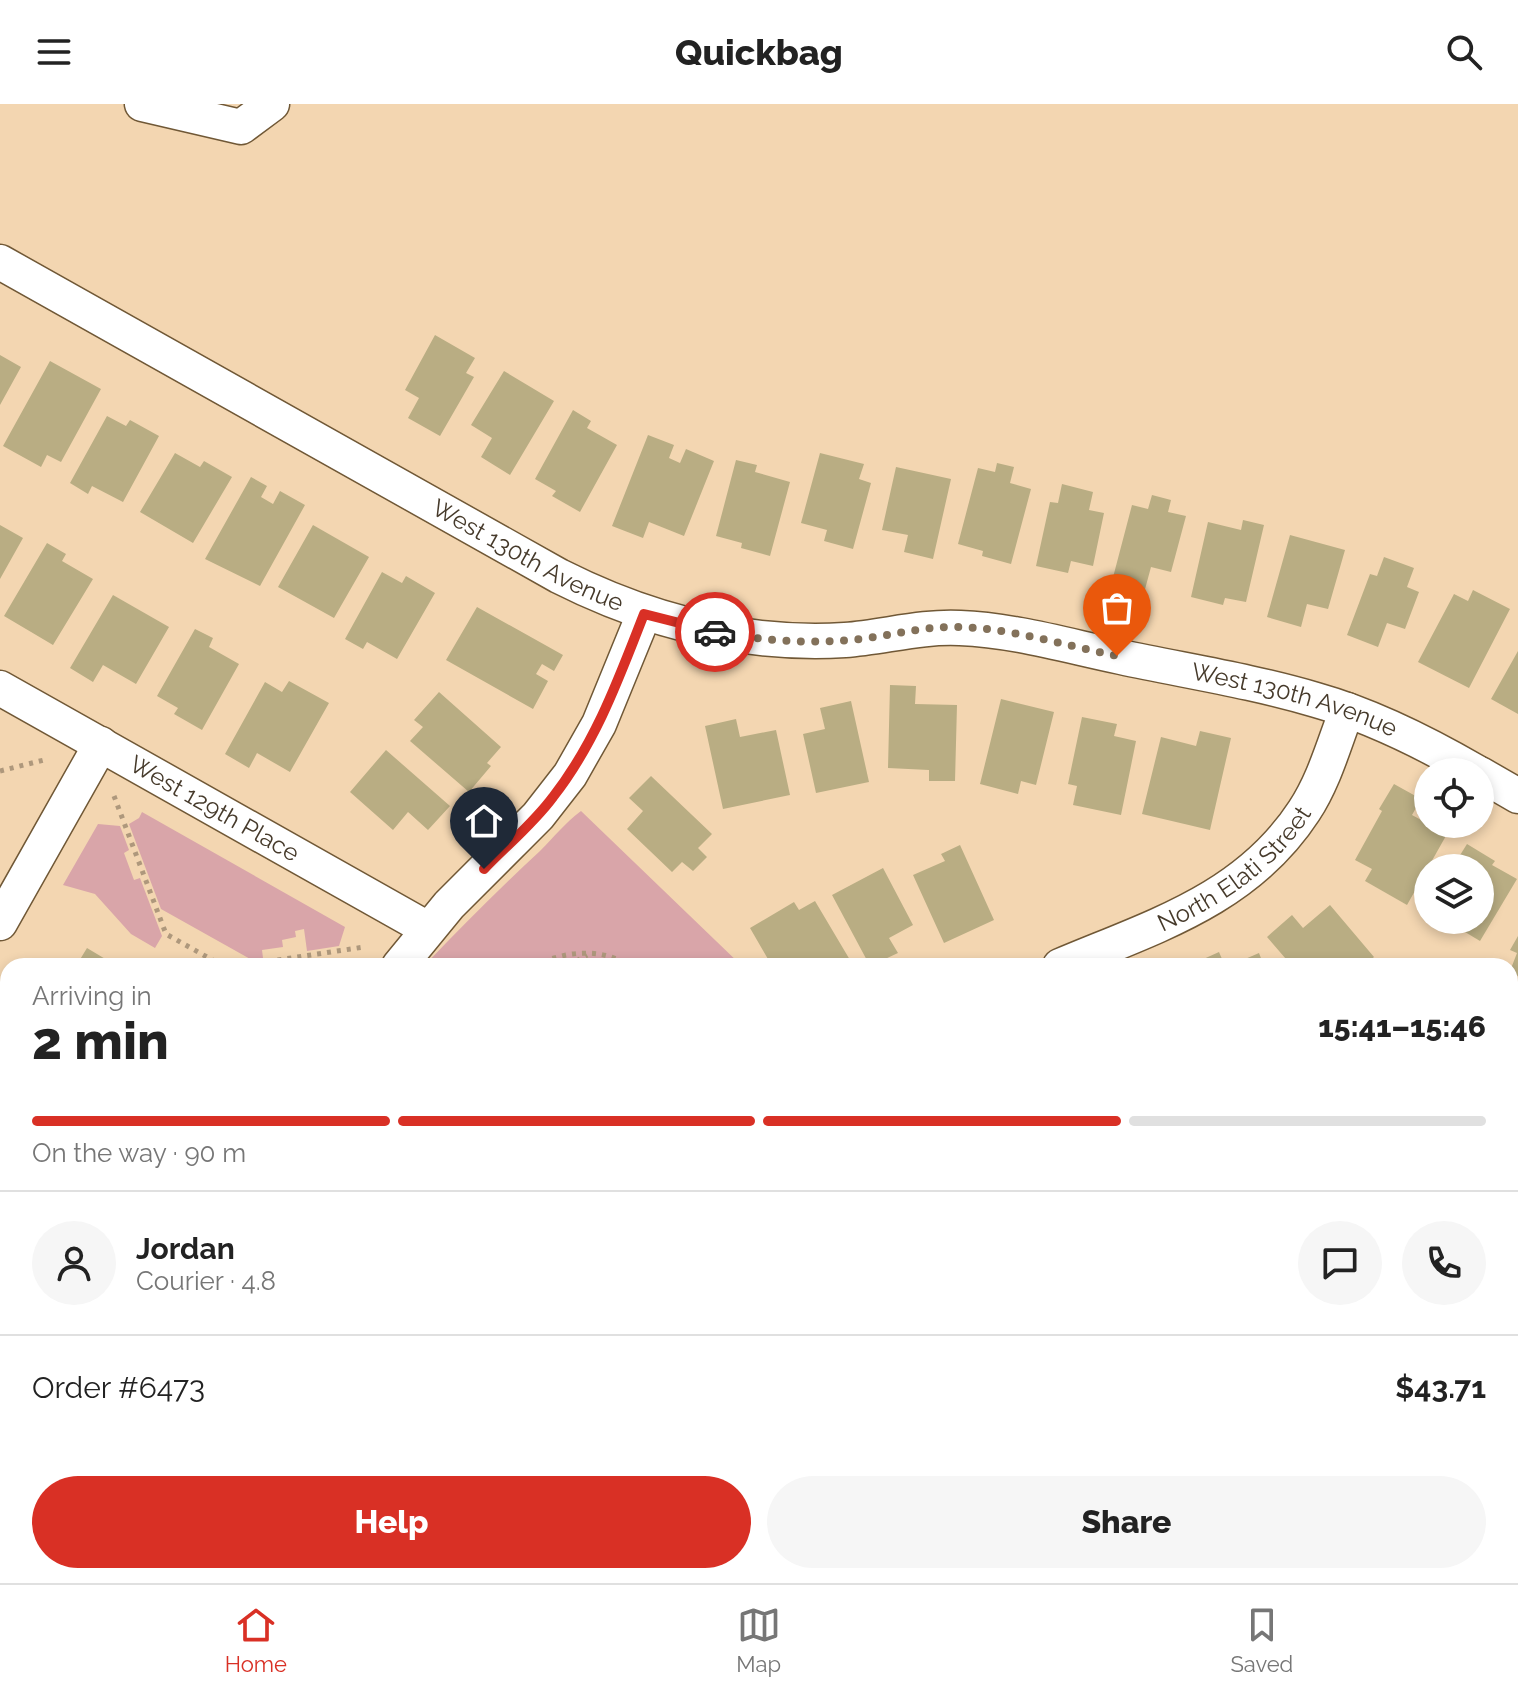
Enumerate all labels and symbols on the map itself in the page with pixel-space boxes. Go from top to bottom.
street label: West 130th Avenue [427,493,628,617]
pin [1083,574,1151,656]
courier [675,592,755,672]
street label: West 130th Avenue [1189,657,1402,743]
street label: West 129th Place [125,749,305,868]
pin [450,787,518,869]
street label: North Elati Street [1153,801,1317,937]

